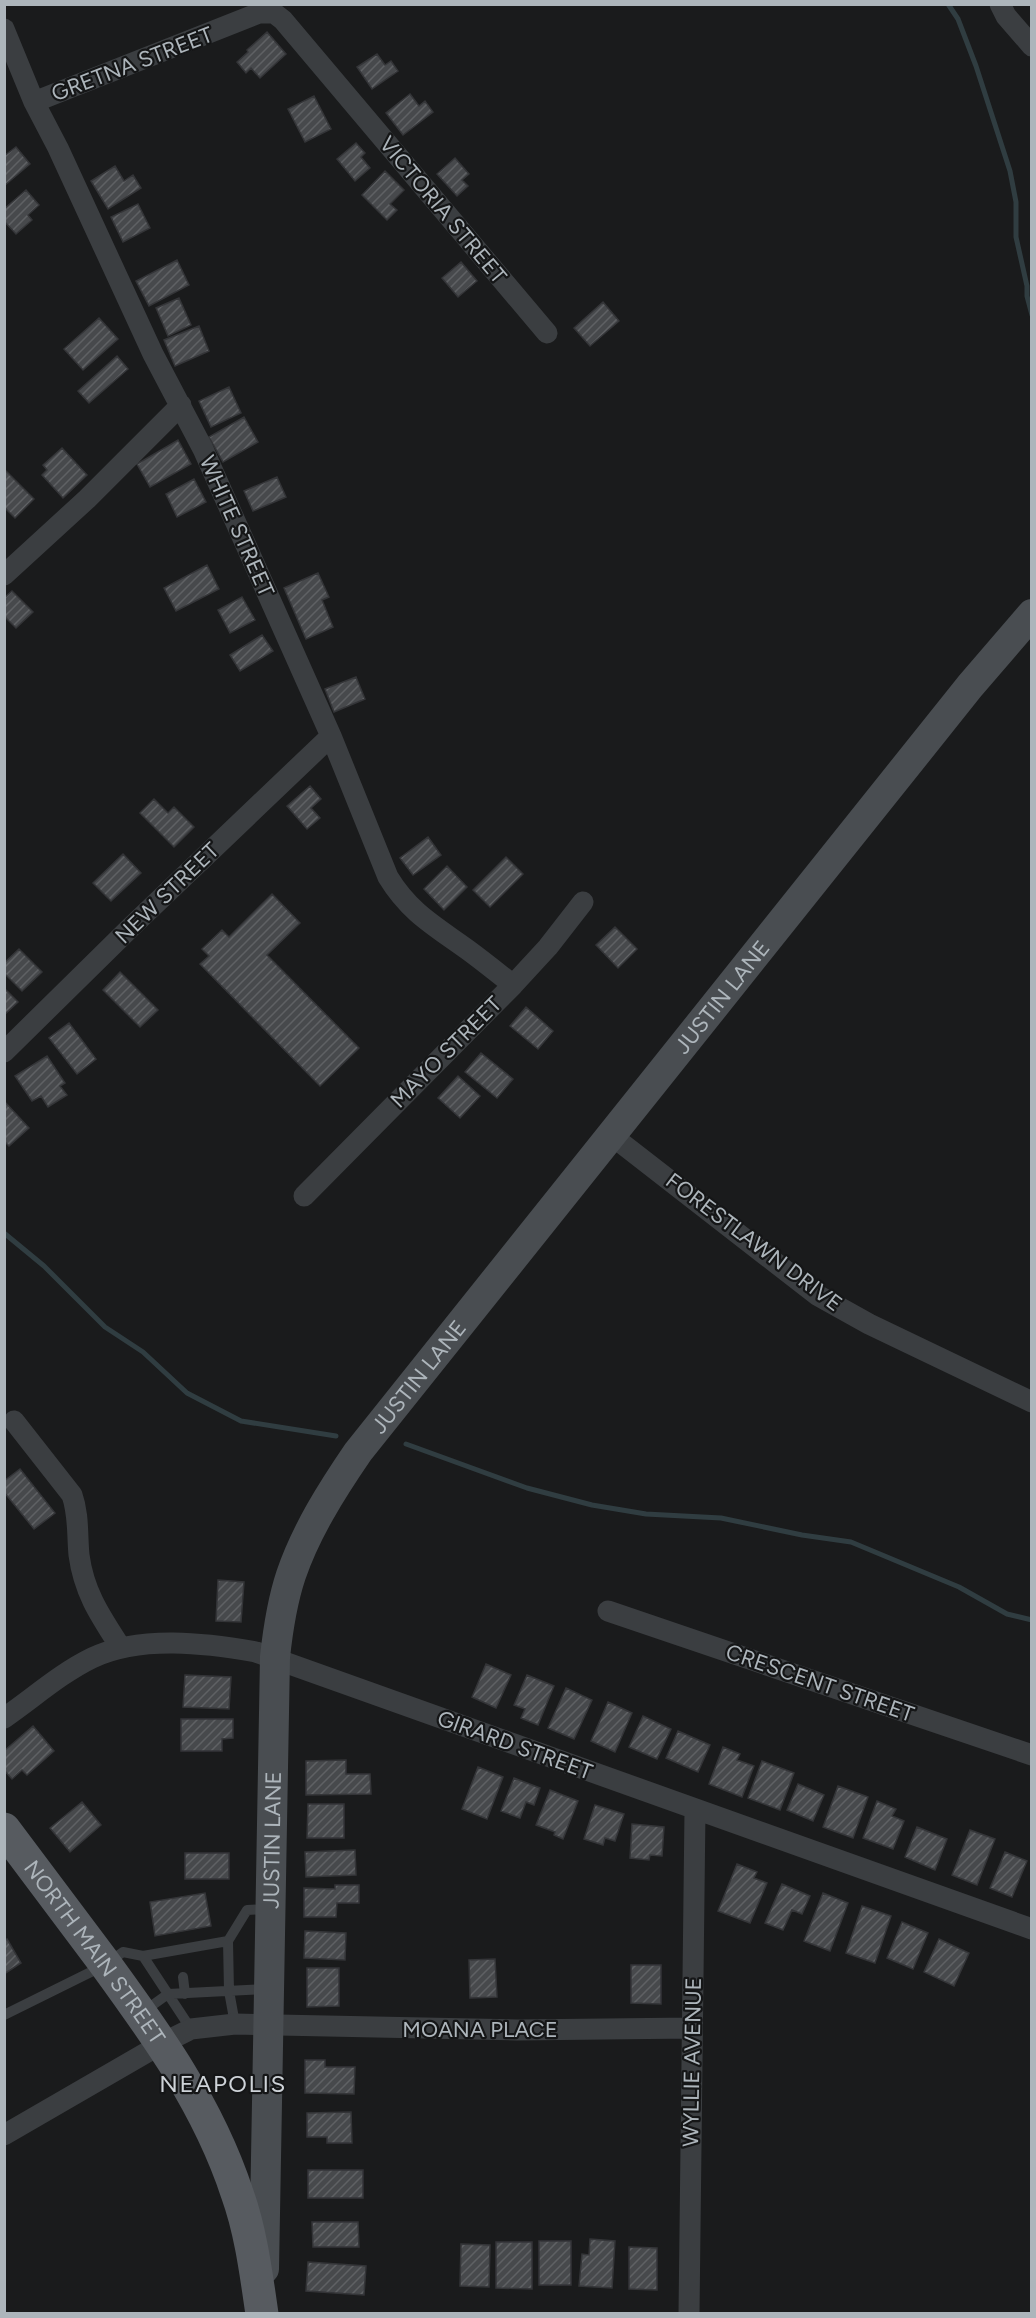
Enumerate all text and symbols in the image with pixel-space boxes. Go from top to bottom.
street label: GRETNA STREET [48,21,216,107]
street label: VICTORIA STREET [374,131,512,289]
street label: WHITE STREET [194,451,280,601]
street label: NEW STREET [109,837,225,949]
street label: JUSTIN LANE [668,935,775,1059]
street label: MAYO STREET [385,991,507,1113]
street label: FORESTLAWN DRIVE [661,1167,847,1317]
street label: JUSTIN LANE [365,1314,472,1439]
street label: CRESCENT STREET [722,1638,918,1728]
street label: GIRARD STREET [434,1704,596,1786]
street label: JUSTIN LANE [257,1771,286,1909]
street label: NORTH MAIN STREET [19,1855,171,2049]
street label: WYLLIE AVENUE [677,1977,707,2147]
street label: MOANA PLACE [402,2016,558,2043]
district label: NEAPOLIS [159,2069,287,2098]

